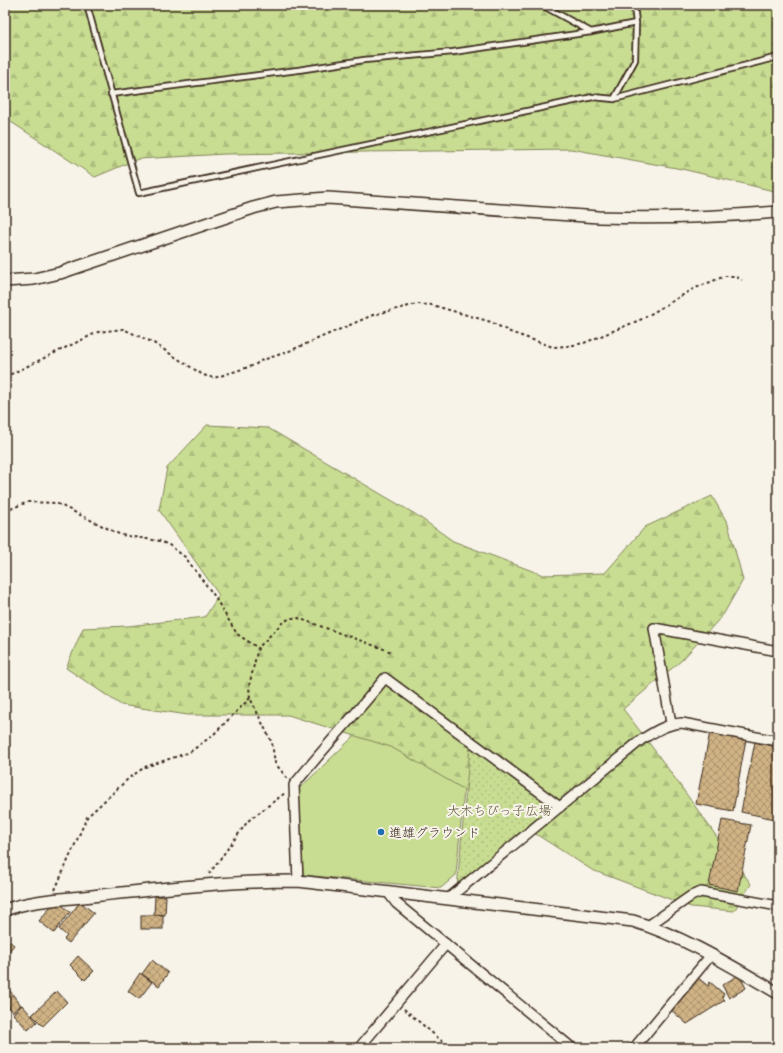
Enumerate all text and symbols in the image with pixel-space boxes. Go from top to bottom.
park label: 大木ちびっ子広場 [447,801,551,819]
place label: 進雄グラウンド [389,823,480,841]
marker: 進雄グラウンド [376,827,386,837]

